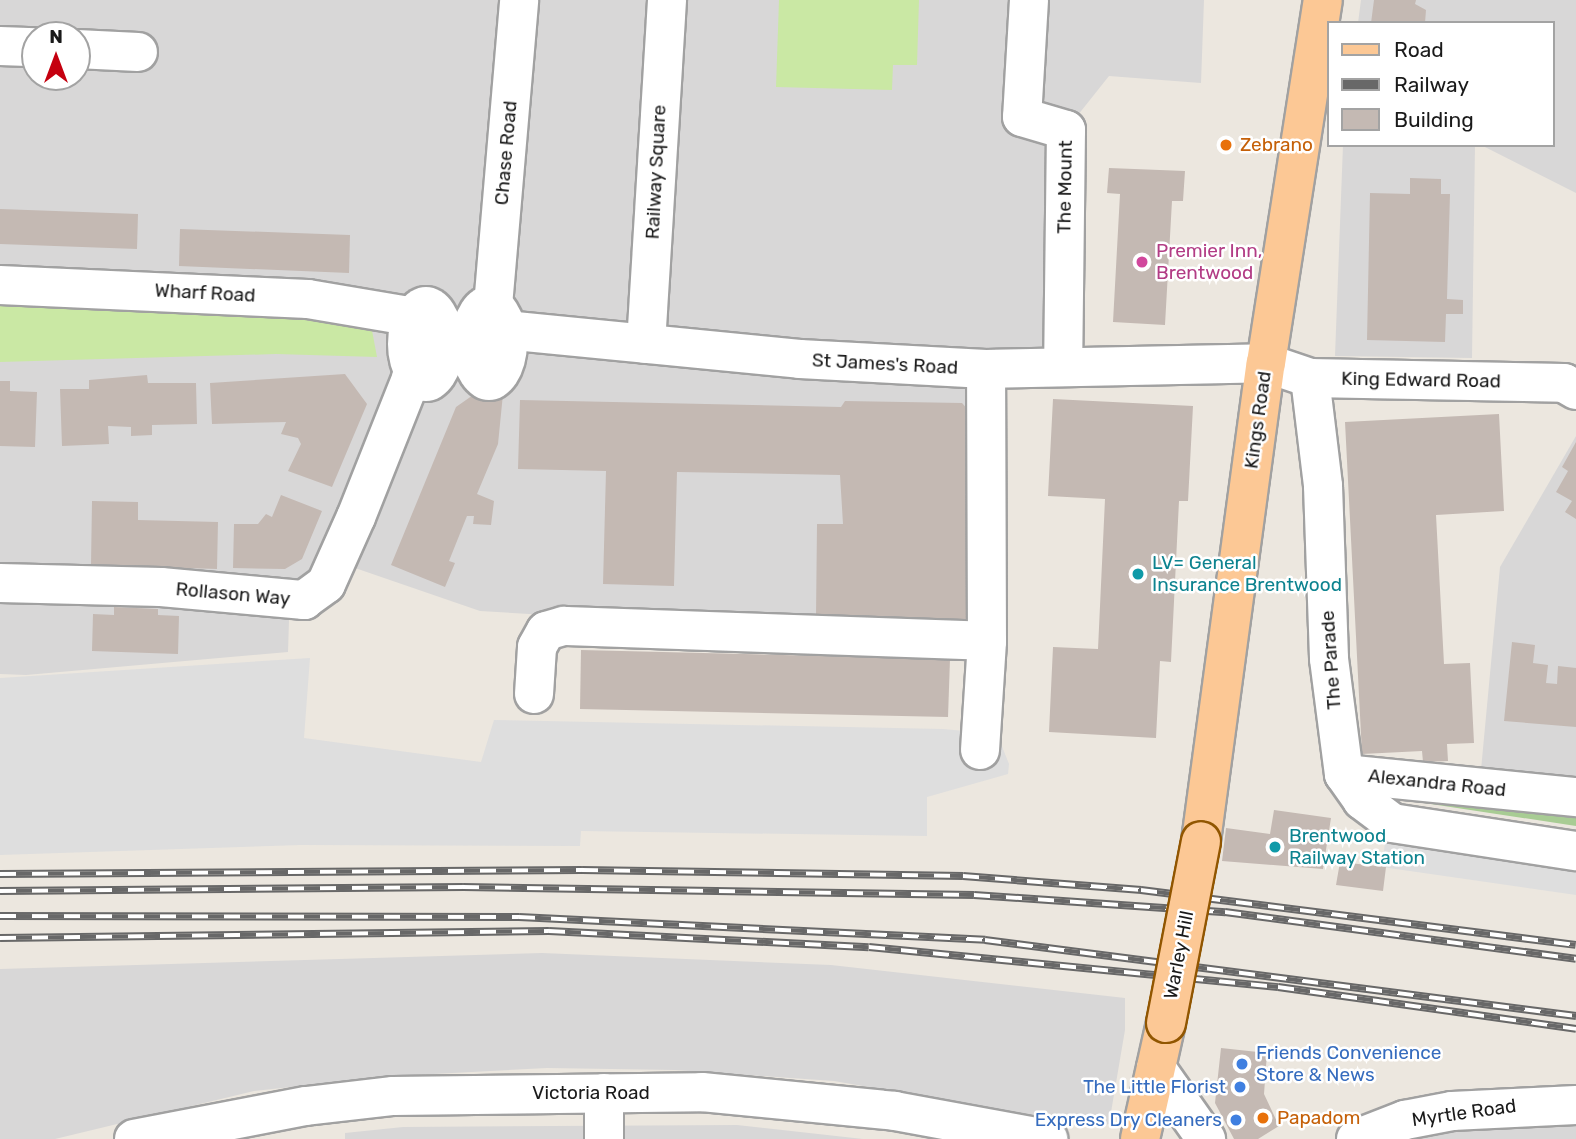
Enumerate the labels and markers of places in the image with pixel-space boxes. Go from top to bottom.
place label: Zebrano [1240,134,1313,156]
marker: Zebrano [1218,137,1234,153]
place label: Premier Inn, Brentwood [1156,240,1263,284]
marker: Premier Inn, Brentwood [1134,254,1150,270]
place label: LV= General Insurance Brentwood [1152,552,1342,596]
marker: LV= General Insurance Brentwood [1130,566,1146,582]
place label: Brentwood Railway Station [1289,825,1426,869]
marker: Brentwood Railway Station [1267,839,1283,855]
place label: Friends Convenience Store & News [1256,1042,1441,1086]
marker: Friends Convenience Store & News [1234,1056,1250,1072]
place label: The Little Florist [1083,1076,1226,1098]
marker: The Little Florist [1232,1079,1248,1095]
place label: Papadom [1277,1107,1360,1129]
place label: Express Dry Cleaners [1034,1109,1222,1131]
marker: Papadom [1255,1110,1271,1126]
marker: Express Dry Cleaners [1228,1112,1244,1128]

